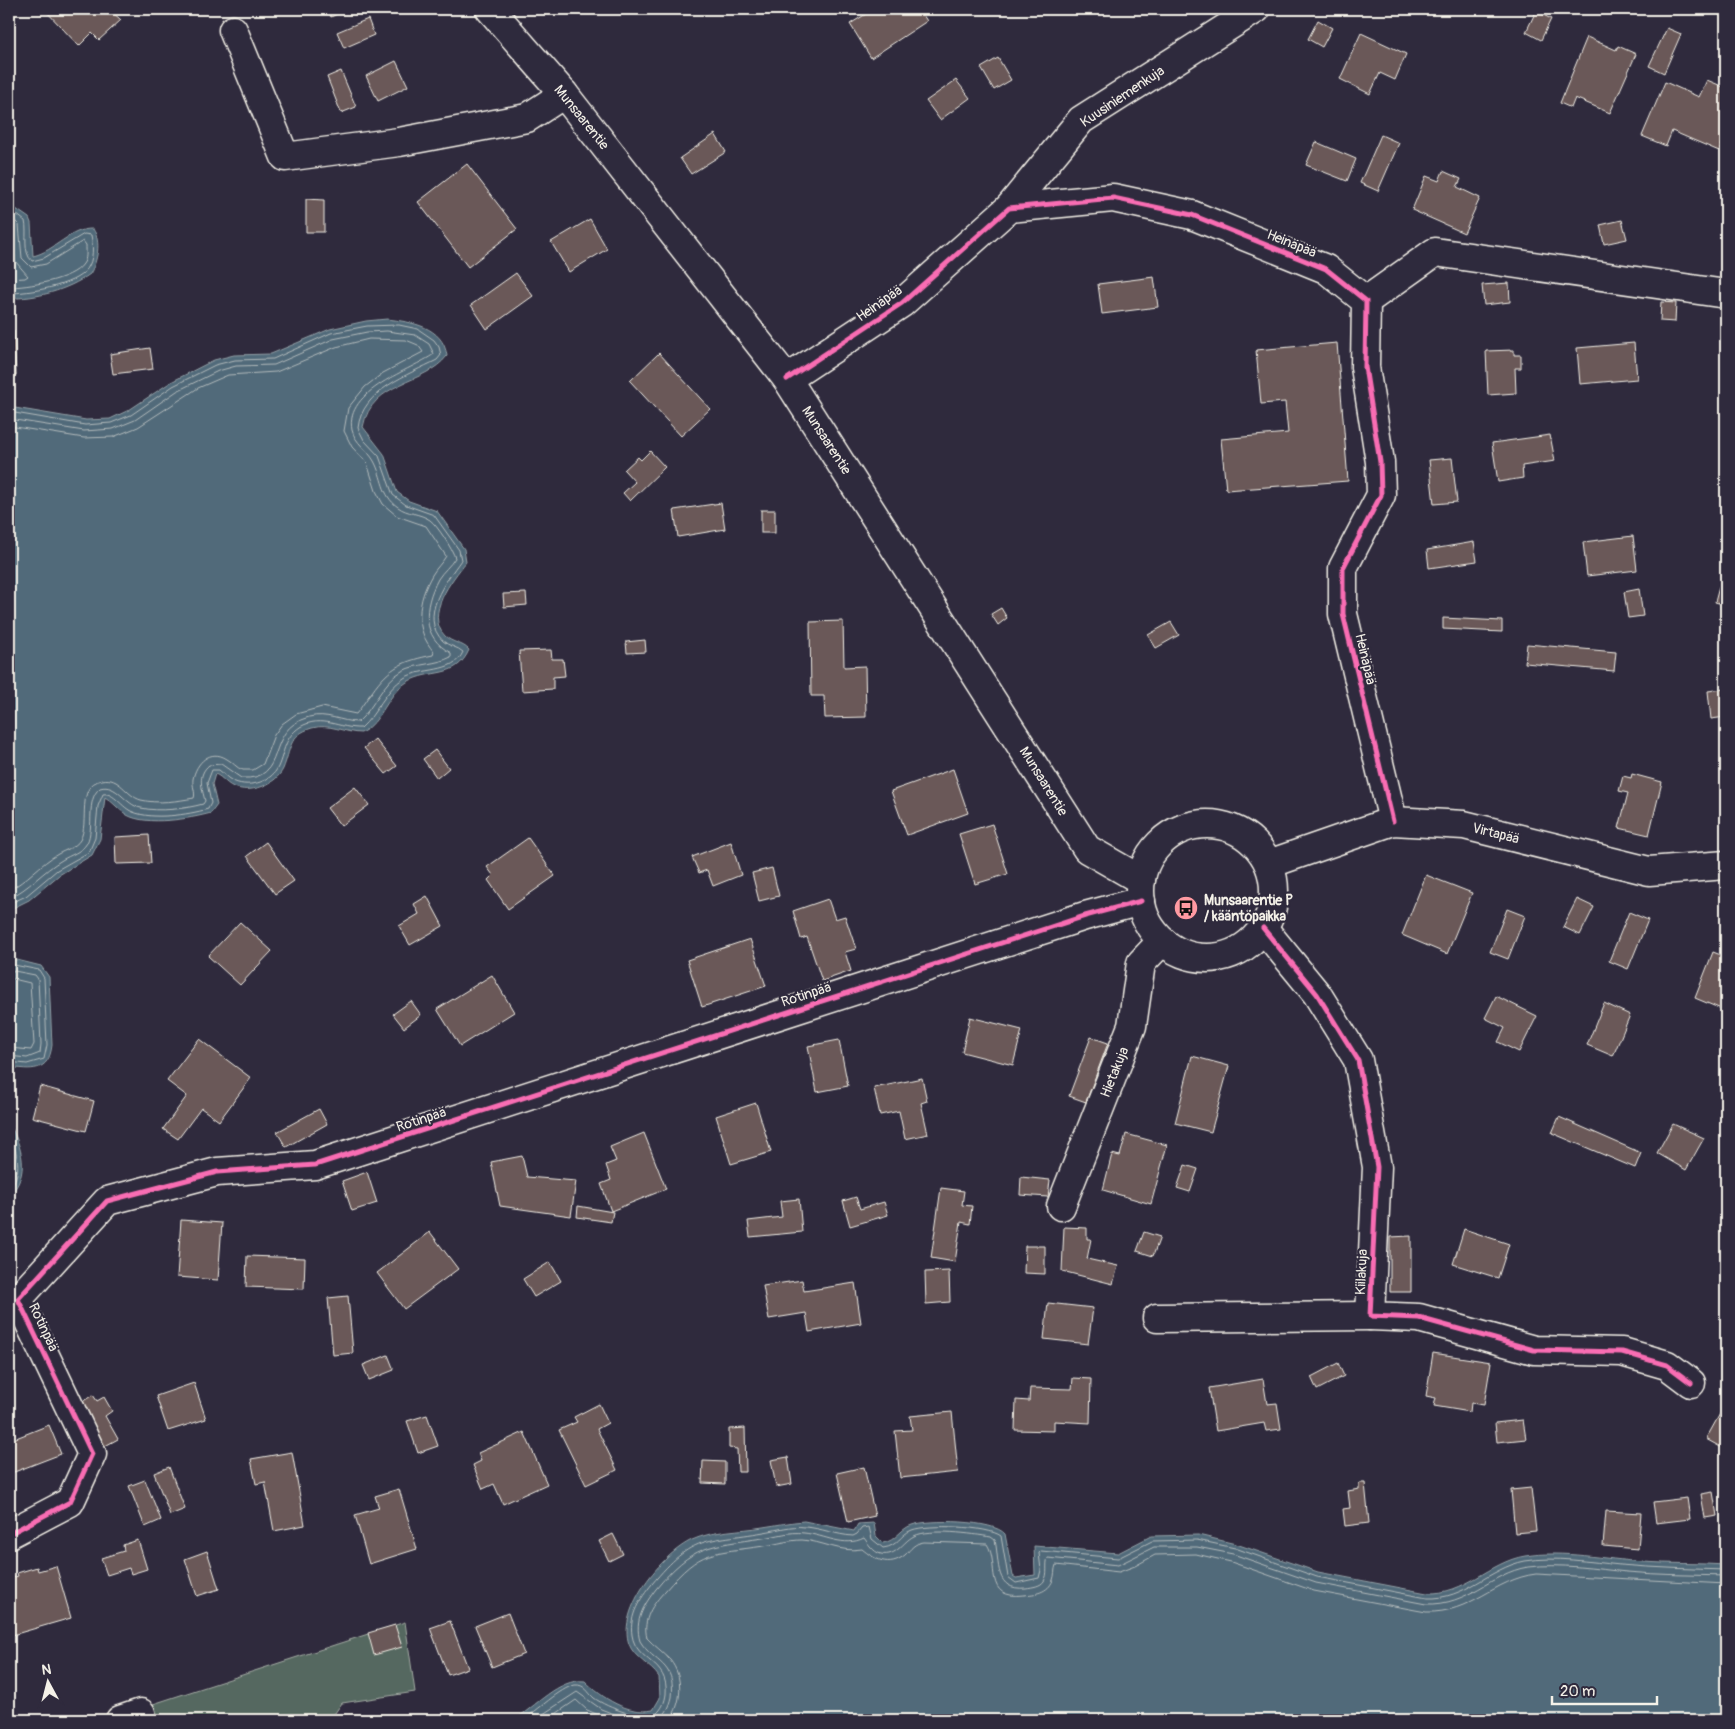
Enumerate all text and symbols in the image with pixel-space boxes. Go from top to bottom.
street label: Kuusiniemenkuja [1077,62,1168,131]
street label: Munsaarentie [550,82,613,153]
street label: Heinäpää [1264,226,1319,261]
street label: Heinäpää [853,282,905,325]
street label: Munsaarentie [798,403,855,478]
street label: Heinäpää [1351,632,1380,686]
street label: Munsaarentie [1016,744,1072,819]
street label: Virtapää [1471,819,1521,848]
place label: Munsaarentie P / kääntöpaikka [1204,892,1293,925]
bus stop icon: Munsaarentie P / kääntöpaikka [1173,895,1199,921]
street label: Rotinpää [779,978,833,1011]
street label: Hietakuja [1097,1044,1132,1100]
street label: Rotinpää [394,1103,448,1136]
street label: Kiilakuja [1352,1249,1371,1295]
street label: Rotinpää [25,1300,62,1354]
north arrow [22,1656,72,1706]
text: N [41,1661,52,1679]
scale bar [1552,1674,1658,1706]
text: 20 m [1560,1682,1595,1701]

